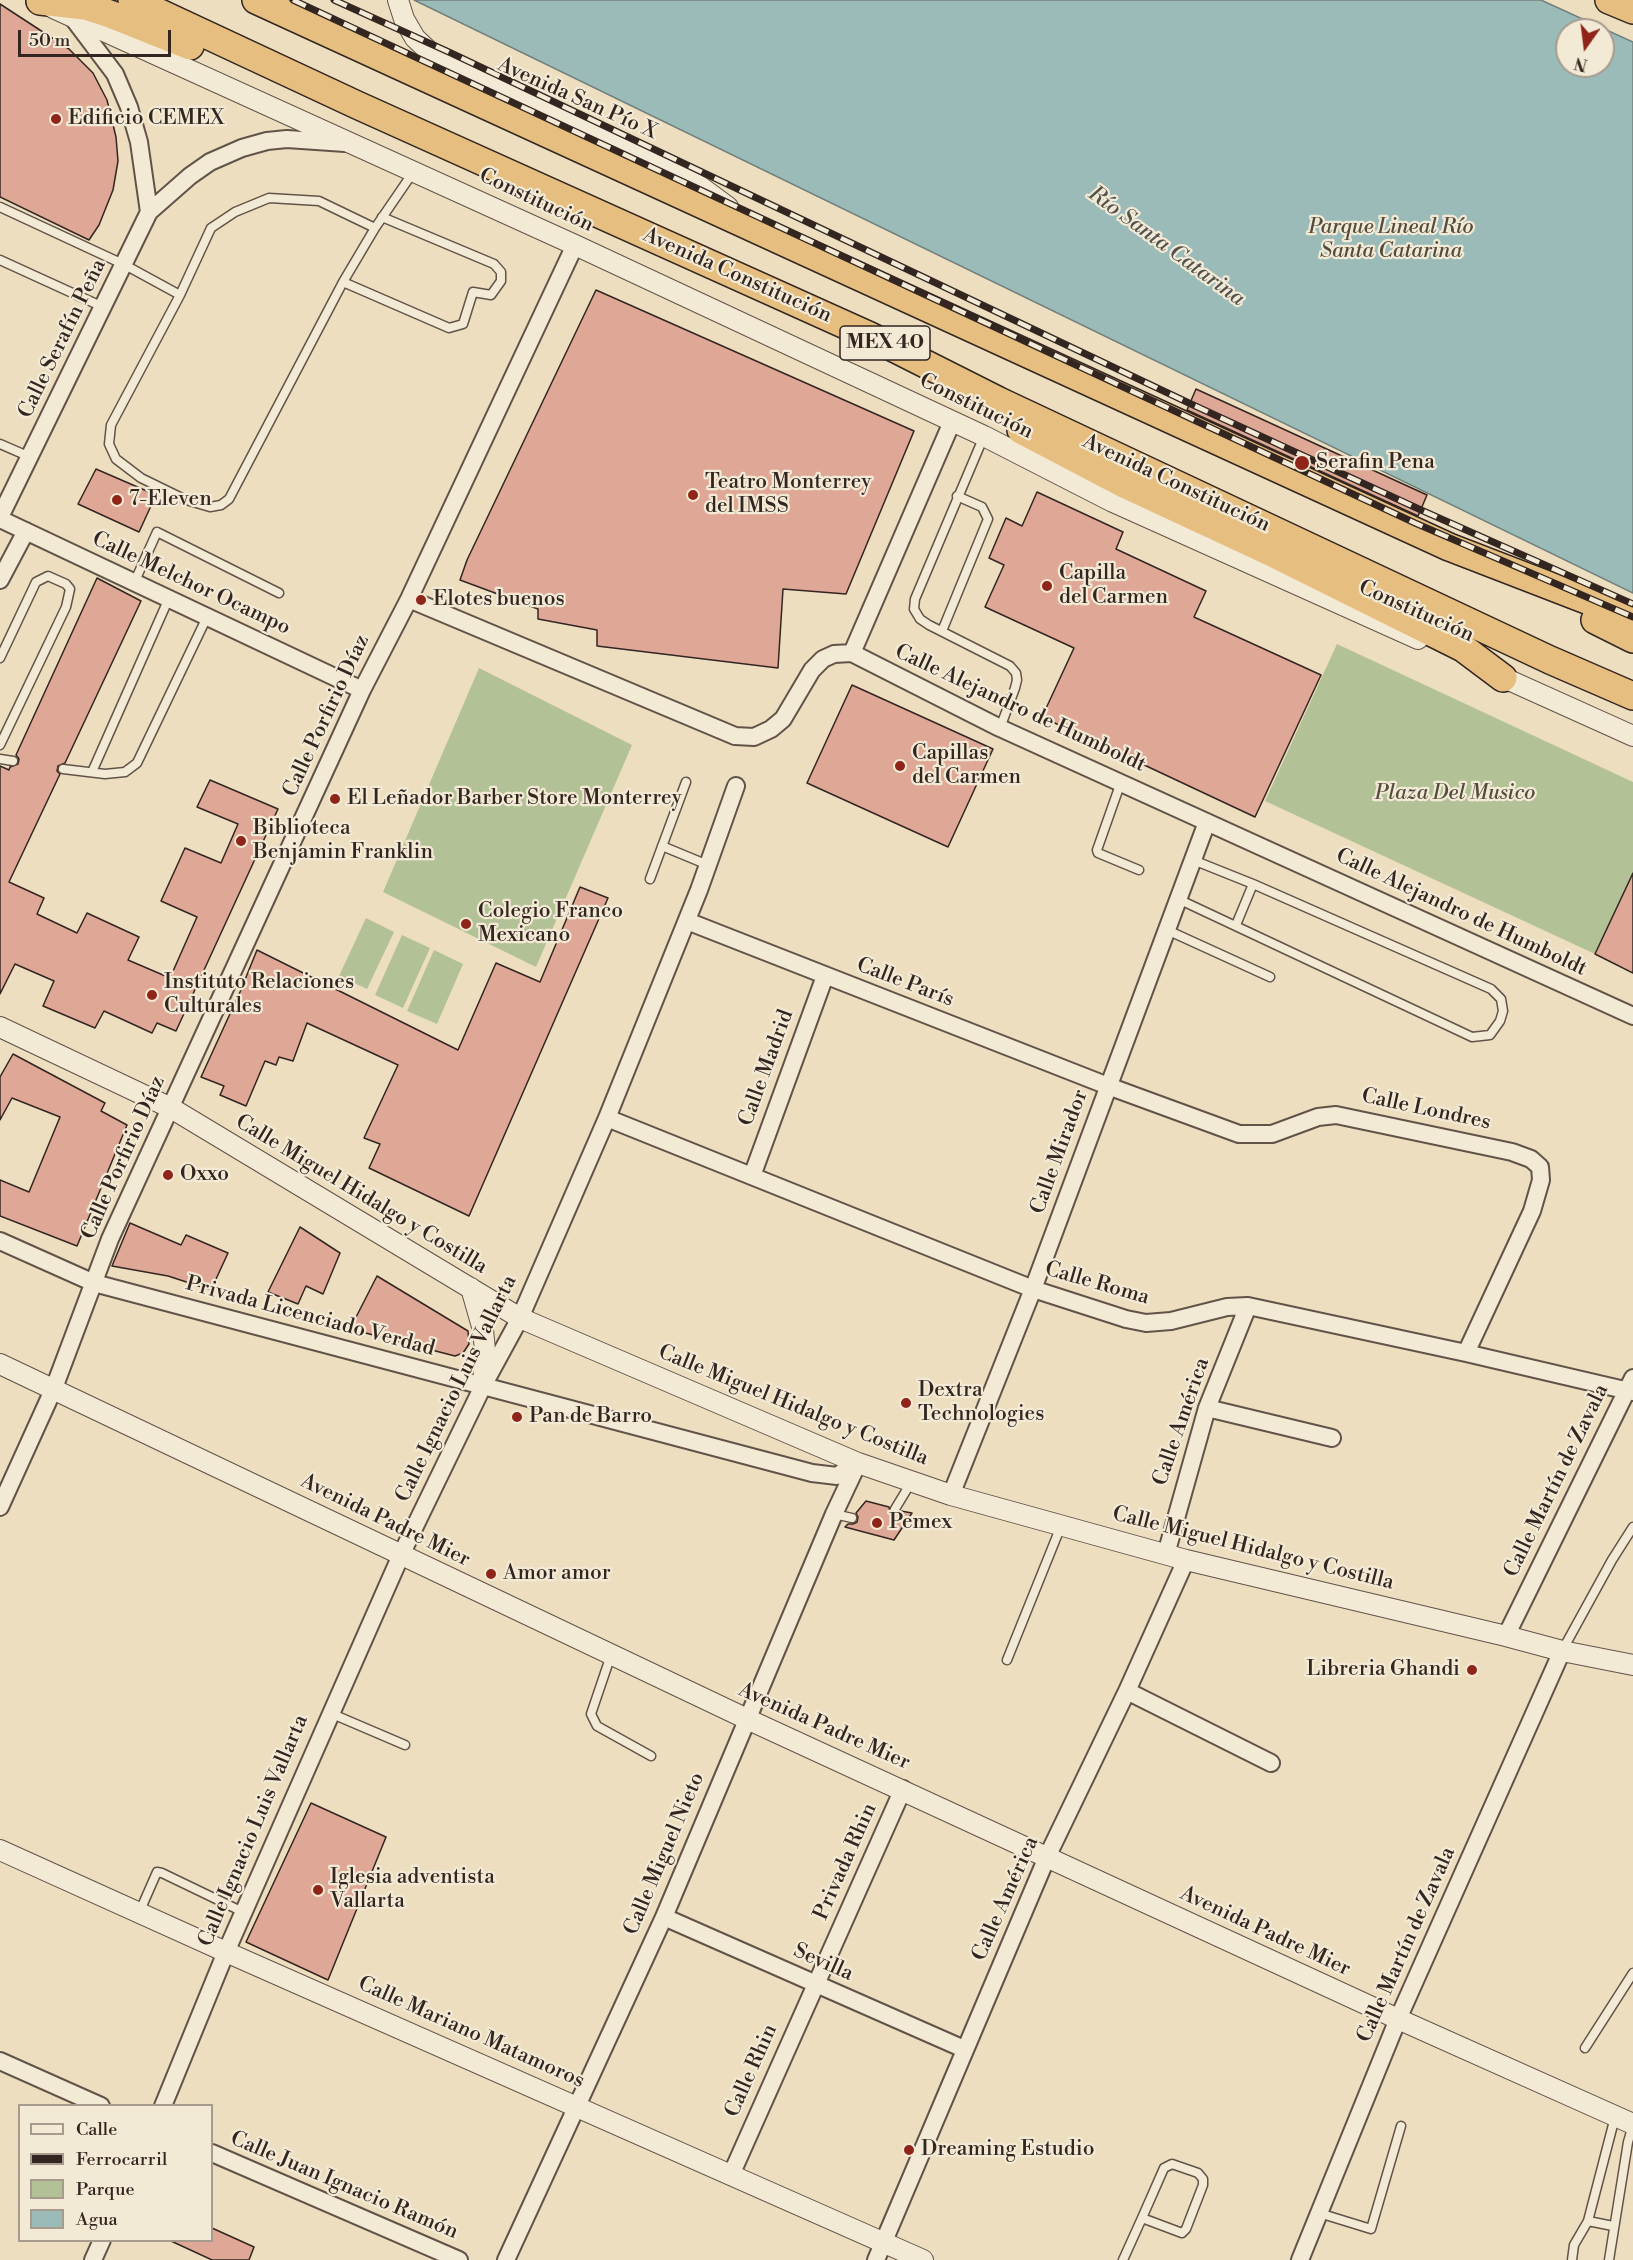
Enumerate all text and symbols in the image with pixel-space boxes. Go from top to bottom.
scale bar [21,18,174,56]
north arrow [1555,18,1615,78]
text: 50 m [29,29,70,52]
text: N [1573,52,1590,75]
street label: Avenida San Pío X [494,53,660,145]
place label: Edificio CEMEX [68,106,224,132]
marker: Edificio CEMEX [49,112,63,126]
street label: Constitución [475,163,597,239]
water label: Río Santa Catarina [1083,181,1249,313]
park label: Parque Lineal Río Santa Catarina [1309,215,1473,265]
street label: Avenida Constitución [639,223,835,329]
street label: Calle Serafín Peña [14,256,112,422]
road number: MEX 40 [840,326,930,360]
street label: Constitución [915,369,1037,445]
street label: Avenida Constitución [1078,429,1274,539]
place label: Serafin Pena [1316,450,1435,476]
marker: Serafin Pena [1293,454,1311,472]
place label: Teatro Monterrey del IMSS [705,470,871,520]
place label: 7-Eleven [129,487,212,513]
marker: Teatro Monterrey del IMSS [686,488,700,502]
marker: 7-Eleven [110,493,124,507]
street label: Calle Melchor Ocampo [88,527,294,641]
place label: Capilla del Carmen [1059,561,1168,611]
street label: Constitución [1354,575,1478,649]
marker: Capilla del Carmen [1040,579,1054,593]
place label: Elotes buenos [433,587,565,613]
marker: Elotes buenos [414,593,428,607]
street label: Calle Porfirio Díaz [278,631,376,801]
street label: Calle Alejandro de Humboldt [891,640,1149,778]
place label: Capillas del Carmen [912,741,1021,791]
marker: Capillas del Carmen [893,759,907,773]
park label: Plaza Del Musico [1375,781,1535,807]
place label: El Leñador Barber Store Monterrey [347,786,682,812]
marker: El Leñador Barber Store Monterrey [328,792,342,806]
place label: Biblioteca Benjamin Franklin [253,816,433,866]
marker: Biblioteca Benjamin Franklin [234,834,248,848]
street label: Calle Alejandro de Humboldt [1332,844,1590,982]
place label: Colegio Franco Mexicano [478,899,623,949]
marker: Colegio Franco Mexicano [459,917,473,931]
street label: Calle París [853,953,957,1013]
place label: Instituto Relaciones Culturales [164,970,354,1020]
marker: Instituto Relaciones Culturales [145,988,159,1002]
street label: Calle Madrid [734,1006,800,1130]
street label: Calle Porfirio Díaz [77,1072,171,1244]
street label: Calle Londres [1359,1084,1493,1136]
street label: Calle Mirador [1026,1086,1094,1218]
street label: Calle Miguel Hidalgo y Costilla [231,1110,491,1280]
place label: Oxxo [180,1162,229,1188]
marker: Oxxo [161,1168,175,1182]
street label: Calle Roma [1042,1257,1152,1311]
street label: Calle Ignacio Luis Vallarta [391,1271,523,1507]
street label: Privada Licenciado Verdad [183,1272,437,1362]
street label: Calle Miguel Hidalgo y Costilla [654,1340,932,1472]
street label: Calle América [1148,1355,1216,1489]
place label: Dextra Technologies [918,1378,1044,1428]
street label: Calle Martín de Zavala [1499,1381,1615,1581]
marker: Dextra Technologies [899,1396,913,1410]
place label: Pan de Barro [529,1404,652,1430]
marker: Pan de Barro [510,1410,524,1424]
street label: Avenida Padre Mier [296,1469,474,1573]
street label: Calle Miguel Hidalgo y Costilla [1110,1502,1396,1596]
place label: Pemex [889,1510,952,1536]
marker: Pemex [870,1516,884,1530]
place label: Amor amor [503,1561,611,1587]
marker: Amor amor [484,1567,498,1581]
place label: Libreria Ghandi [1306,1657,1460,1683]
marker: Libreria Ghandi [1465,1663,1479,1677]
street label: Avenida Padre Mier [734,1678,914,1776]
street label: Calle Ignacio Luis Vallarta [194,1711,314,1951]
street label: Calle Miguel Nieto [619,1769,711,1939]
street label: Privada Rhin [809,1800,883,1924]
street label: Calle América [967,1833,1045,1965]
street label: Calle Martín de Zavala [1353,1843,1461,2047]
place label: Iglesia adventista Vallarta [330,1865,495,1915]
street label: Avenida Padre Mier [1176,1881,1354,1983]
marker: Iglesia adventista Vallarta [311,1883,325,1897]
street label: Sevilla [789,1939,857,1987]
street label: Calle Mariano Matamoros [354,1972,588,2094]
street label: Calle Rhin [720,2021,784,2121]
legend [18,2104,213,2242]
text: Calle [76,2118,117,2141]
street label: Calle Juan Ignacio Ramón [226,2127,462,2245]
place label: Dreaming Estudio [921,2137,1094,2163]
marker: Dreaming Estudio [902,2143,916,2157]
text: Ferrocarril [76,2148,167,2171]
text: Parque [76,2178,135,2201]
text: Agua [76,2208,118,2231]

